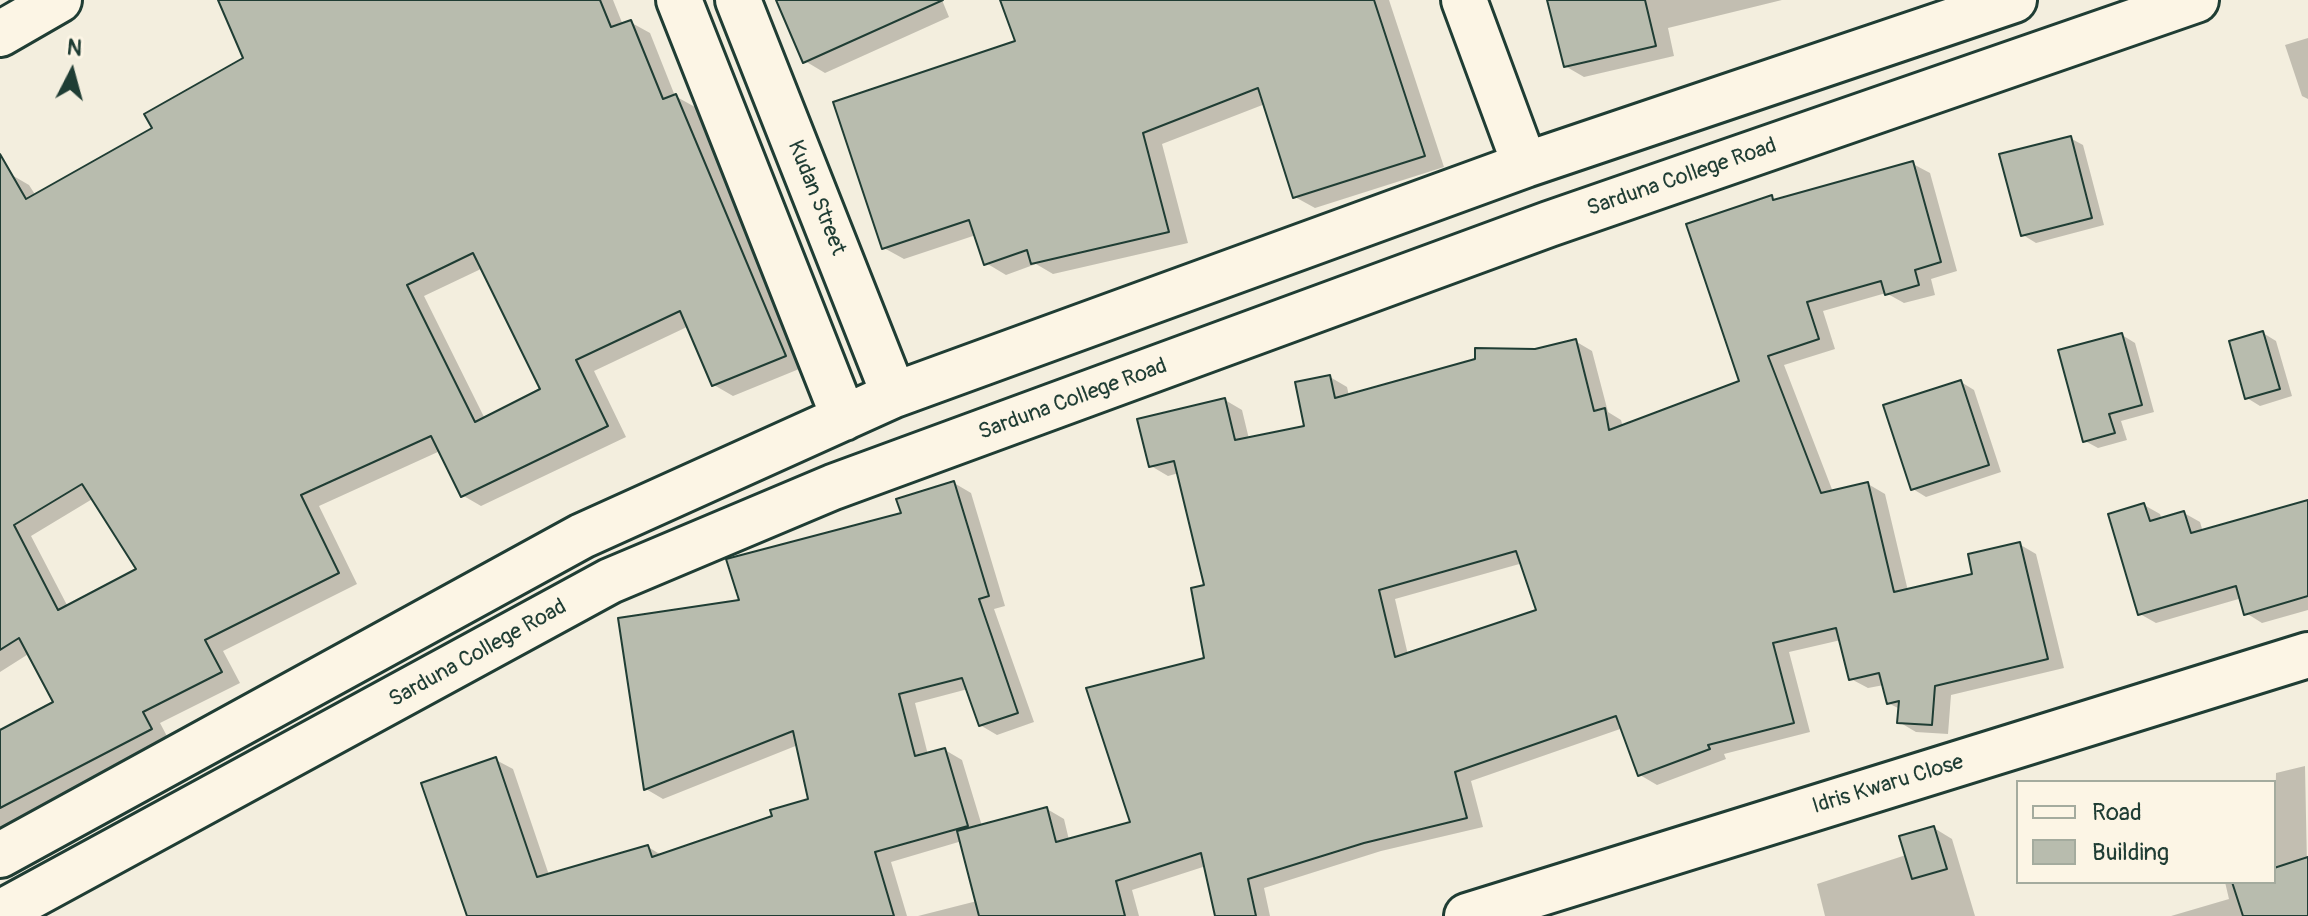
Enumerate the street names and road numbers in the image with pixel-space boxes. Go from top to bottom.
street label: Sarduna College Road [1584,133,1780,223]
street label: Kudan Street [781,137,851,259]
street label: Sarduna College Road [975,354,1171,446]
street label: Sarduna College Road [385,594,571,714]
street label: Idris Kwaru Close [1809,749,1967,821]

